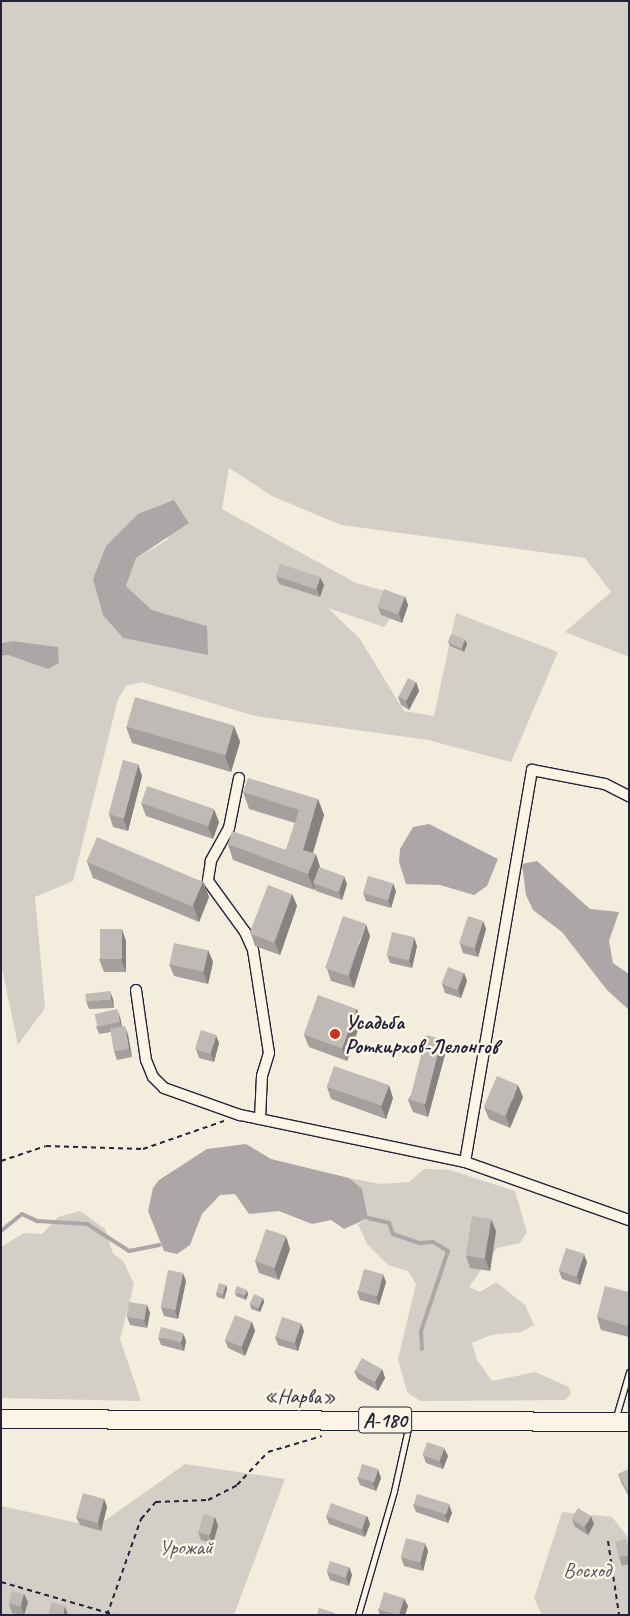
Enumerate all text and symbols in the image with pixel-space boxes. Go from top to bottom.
place label: Усадьба Роткирхов-Лелонгов [345,1009,498,1059]
marker: Усадьба Роткирхов-Лелонгов [329,1028,341,1040]
street label: «Нарва» [264,1383,336,1409]
road number: А-180 [358,1402,412,1438]
park label: Урожай [159,1534,213,1560]
park label: Восход [563,1557,611,1583]

